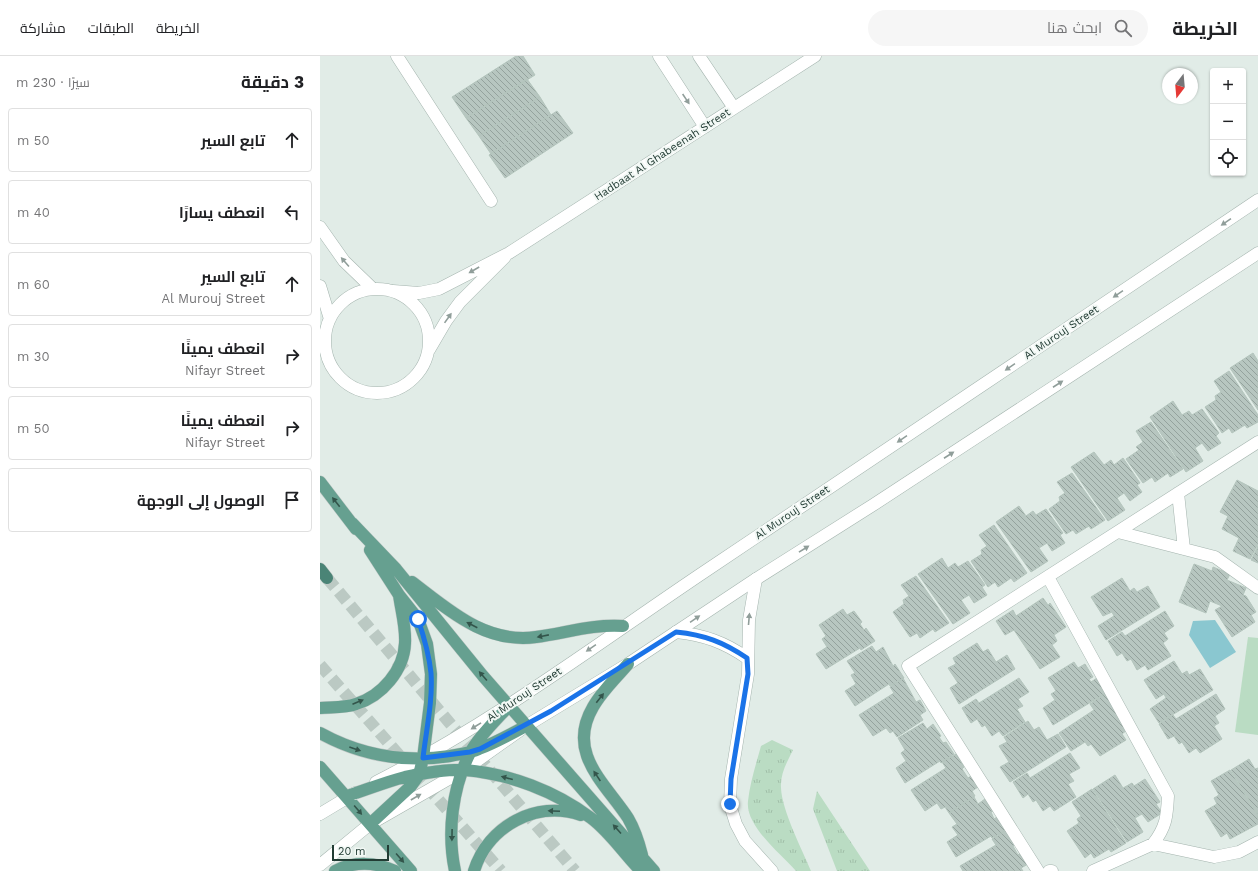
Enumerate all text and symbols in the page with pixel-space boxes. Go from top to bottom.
search box [868,10,1148,46]
icon: search [1112,17,1134,39]
text: الخريطة [1172,17,1238,40]
text: ابحث هنا [1047,19,1102,37]
text: مشاركة [20,20,66,36]
text: الطبقات [88,20,134,36]
text: الخريطة [156,20,200,36]
north arrow [1162,68,1198,104]
map controls [1210,68,1246,176]
button: + [1210,68,1246,104]
text: 3 دقيقة [241,72,304,92]
text: سيرًا · 230 m [16,75,90,90]
one-way arrow [682,93,690,104]
button: − [1210,104,1246,140]
street label: Hadbaat Al Ghabeenah Street [592,105,733,203]
icon: ahead [281,129,303,151]
text: تابع السير [201,132,265,150]
text: 50 m [17,133,49,148]
button: locate [1210,140,1246,176]
icon: left [281,201,303,223]
text: انعطف يسارًا [179,204,265,222]
text: 40 m [17,205,50,220]
one-way arrow [1220,218,1231,226]
one-way arrow [341,256,350,267]
one-way arrow [468,267,480,273]
text: تابع السير [201,268,265,286]
icon: ahead [281,273,303,295]
text: 60 m [17,277,50,292]
one-way arrow [1112,290,1123,298]
text: Al Murouj Street [162,291,265,306]
street label: Al Murouj Street [1021,302,1102,362]
one-way arrow [444,312,452,323]
text: انعطف يمينًا [181,340,265,358]
icon: right [281,345,303,367]
text: 30 m [17,349,50,364]
text: Nifayr Street [185,363,265,378]
one-way arrow [1004,363,1016,370]
one-way arrow [1052,380,1063,388]
text: انعطف يمينًا [181,412,265,430]
icon: right [281,417,303,439]
text: 50 m [17,421,49,436]
text: Nifayr Street [185,435,265,450]
one-way arrow [897,435,907,443]
one-way arrow [943,452,955,459]
street label: Al Murouj Street [752,482,833,542]
icon: arrive [281,489,303,511]
text: الوصول إلى الوجهة [137,492,265,510]
one-way arrow [331,497,340,508]
one-way arrow [798,545,810,552]
route start [409,610,427,628]
one-way arrow [746,613,753,625]
one-way arrow [690,615,700,623]
one-way arrow [466,622,478,628]
one-way arrow [537,633,549,639]
one-way arrow [585,644,596,652]
street label: Al Murouj Street [484,664,565,724]
one-way arrow [479,671,488,682]
one-way arrow [596,692,604,703]
one-way arrow [353,699,365,705]
one-way arrow [471,722,481,730]
one-way arrow [350,746,362,752]
one-way arrow [593,771,601,782]
one-way arrow [501,775,513,781]
one-way arrow [410,794,422,801]
route end [721,795,739,813]
one-way arrow [354,805,363,816]
one-way arrow [547,808,560,814]
one-way arrow [613,825,622,834]
one-way arrow [449,829,455,842]
scale bar [332,843,389,862]
text: 20 m [338,845,366,858]
one-way arrow [395,853,404,863]

